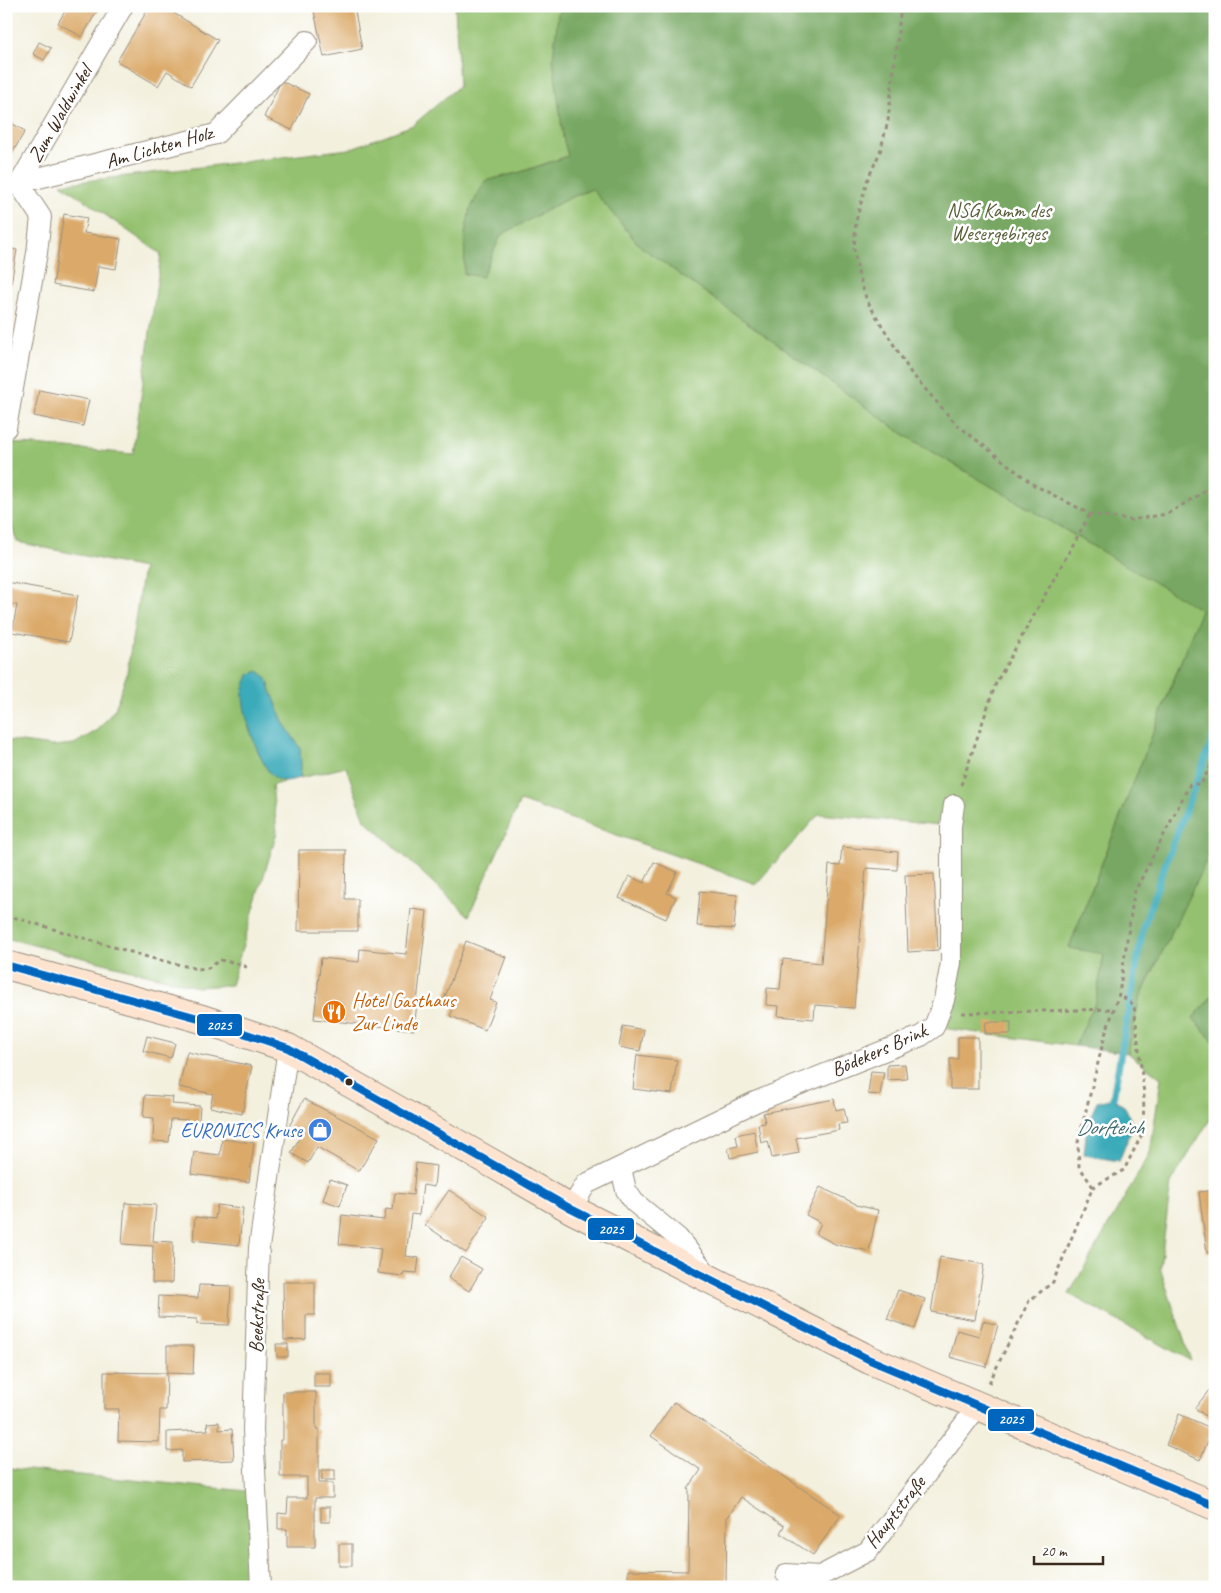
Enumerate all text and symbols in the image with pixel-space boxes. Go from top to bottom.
street label: Zum Waldwinkel [22,58,99,167]
street label: Am Lichten Holz [103,119,218,174]
park label: NSG Kamm des Wesergebirges [947,198,1053,246]
place label: Hotel Gasthaus Zur Linde [352,988,457,1036]
restaurant icon: Hotel Gasthaus Zur Linde [321,999,347,1025]
line badge: 2025 [196,1013,243,1037]
text: 2025 [207,1017,233,1034]
street label: Bödekers Brink [827,1017,932,1082]
unlabelled marker [344,1077,354,1087]
water label: Dorfteich [1076,1114,1145,1140]
shop icon: EURONICS Kruse [307,1117,333,1143]
place label: EURONICS Kruse [180,1118,303,1143]
line badge: 2025 [587,1217,635,1241]
text: 2025 [599,1221,625,1238]
street label: Beekstraße [243,1277,271,1353]
line badge: 2025 [987,1408,1035,1432]
text: 2025 [999,1411,1025,1428]
street label: Hauptstraße [859,1470,932,1553]
scale bar [1034,1533,1102,1565]
text: 20 m [1041,1542,1068,1561]

